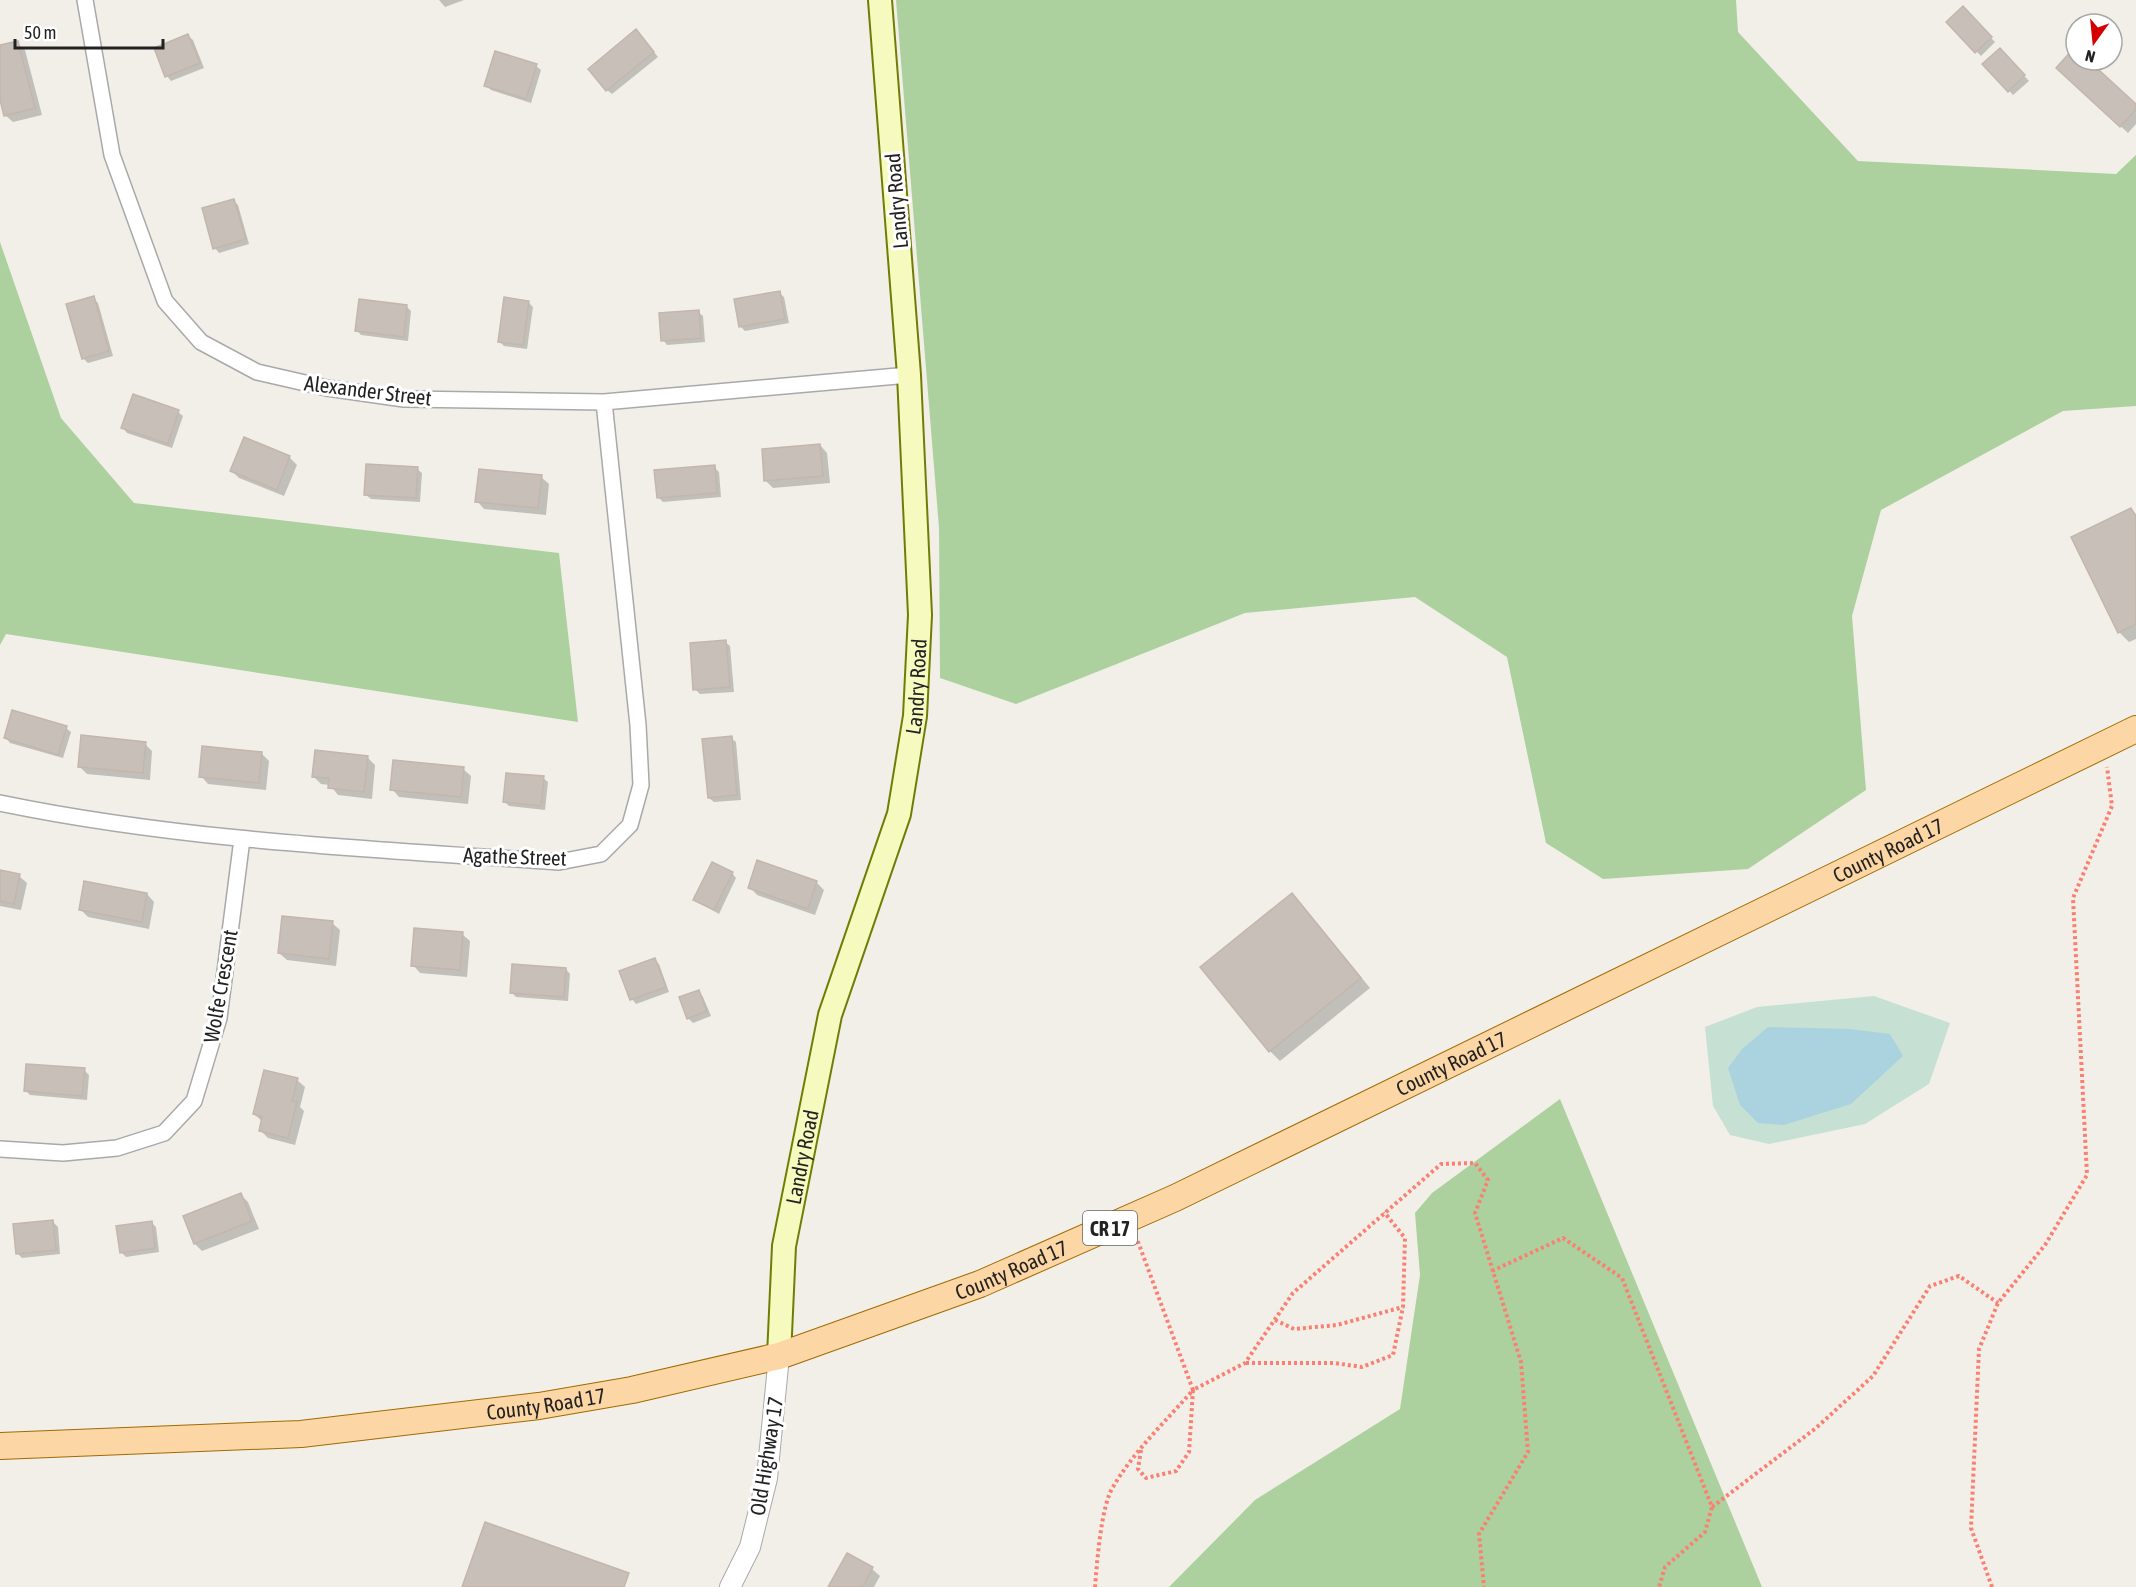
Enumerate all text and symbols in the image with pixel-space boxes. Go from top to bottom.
scale bar [15,12,164,50]
north arrow [2064,12,2124,72]
text: 50 m [24,22,56,43]
text: N [2083,47,2097,66]
street label: Landry Road [880,152,912,250]
street label: Alexander Street [303,370,433,410]
street label: Landry Road [900,638,931,736]
street label: County Road 17 [1829,813,1947,887]
street label: Agathe Street [463,842,567,870]
street label: Wolfe Crescent [198,928,242,1044]
street label: County Road 17 [1392,1026,1510,1100]
street label: Landry Road [781,1107,823,1206]
road number: CR 17 [1083,1211,1137,1245]
street label: County Road 17 [952,1235,1071,1304]
street label: County Road 17 [485,1383,607,1424]
street label: Old Highway 17 [745,1395,787,1517]

